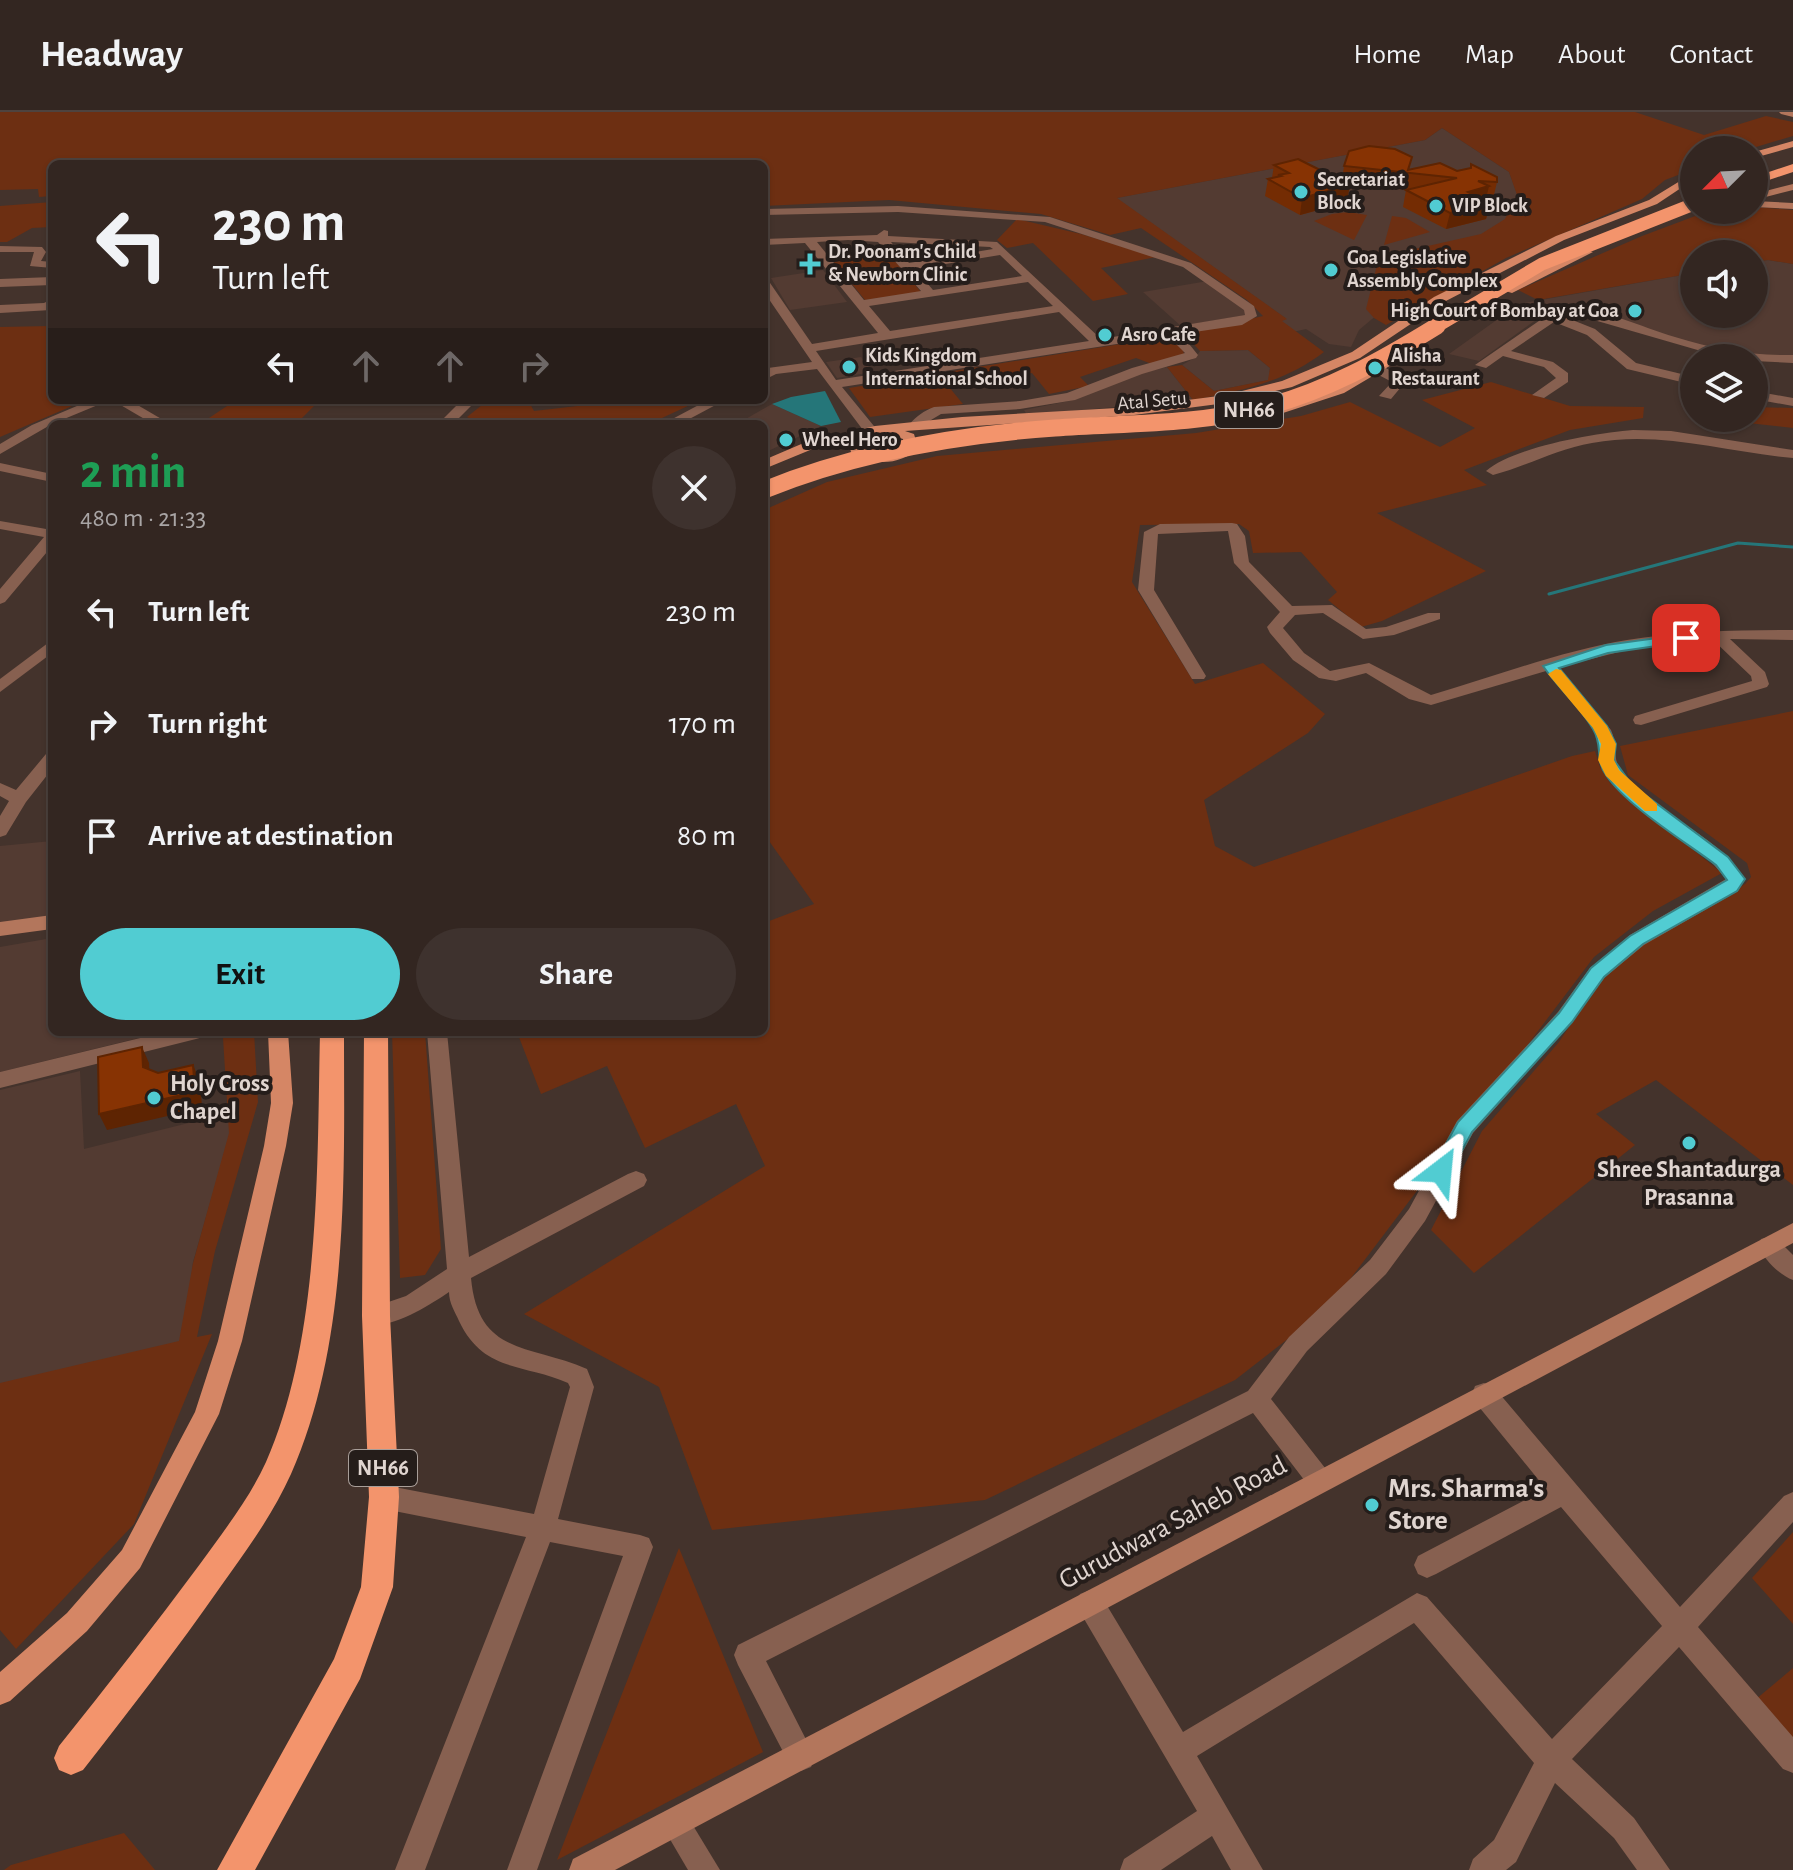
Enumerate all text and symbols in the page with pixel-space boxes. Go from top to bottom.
text: Headway [40,36,183,74]
text: Home [1354,41,1421,69]
text: Map [1465,41,1514,69]
text: About [1558,41,1626,69]
text: Contact [1670,41,1753,69]
north arrow [1680,136,1768,224]
map controls [1680,136,1768,432]
place label: Secretariat Block [1317,170,1405,213]
marker: Secretariat Block [1292,183,1310,201]
icon: left [80,192,184,296]
text: 230 m [212,195,345,251]
place label: VIP Block [1452,196,1528,216]
marker: VIP Block [1427,197,1445,215]
button: sound [1680,240,1768,328]
place label: Dr. Poonam's Child & Newborn Clinic [828,242,977,285]
place label: Goa Legislative Assembly Complex [1347,248,1499,291]
marker: Dr. Poonam's Child & Newborn Clinic [799,253,821,275]
text: Turn left [212,260,329,296]
marker: Goa Legislative Assembly Complex [1322,261,1340,279]
place label: High Court of Bombay at Goa [1390,301,1619,321]
marker: High Court of Bombay at Goa [1626,302,1644,320]
place label: Asro Cafe [1121,325,1196,345]
marker: Asro Cafe [1096,326,1114,344]
icon: left [260,344,304,388]
icon: ahead [344,344,388,388]
icon: ahead [428,344,472,388]
icon: right [512,344,556,388]
button: layers [1680,344,1768,432]
place label: Kids Kingdom International School [865,346,1028,389]
place label: Alisha Restaurant [1391,346,1480,389]
marker: Kids Kingdom International School [840,358,858,376]
marker: Alisha Restaurant [1366,359,1384,377]
street label: Atal Setu [1116,388,1188,414]
road number: NH66 [1215,392,1283,428]
place label: Wheel Hero [802,430,898,450]
marker: Wheel Hero [777,431,795,449]
button: close [652,446,736,530]
text: 2 min [80,449,187,497]
text: 480 m · 21:33 [80,505,206,531]
icon: left [80,590,124,634]
text: Turn left [148,597,249,627]
text: 230 m [665,597,736,627]
pin [1652,604,1720,672]
icon: arrive [1664,616,1708,660]
icon: right [80,702,124,746]
text: Turn right [148,709,267,739]
text: 170 m [668,709,736,739]
icon: arrive [80,814,124,858]
text: Arrive at destination [148,821,394,851]
text: 80 m [677,821,736,851]
button: Exit [80,928,400,1020]
button: Share [416,928,736,1020]
place label: Holy Cross Chapel [170,1072,269,1124]
marker: Holy Cross Chapel [145,1089,163,1107]
position arrow [1399,1129,1483,1213]
marker: Shree Shantadurga Prasanna [1680,1134,1698,1152]
place label: Shree Shantadurga Prasanna [1597,1158,1781,1210]
road number: NH66 [349,1450,417,1486]
street label: Gurudwara Saheb Road [1055,1451,1291,1595]
place label: Mrs. Sharma's Store [1388,1475,1544,1535]
marker: Mrs. Sharma's Store [1363,1496,1381,1514]

